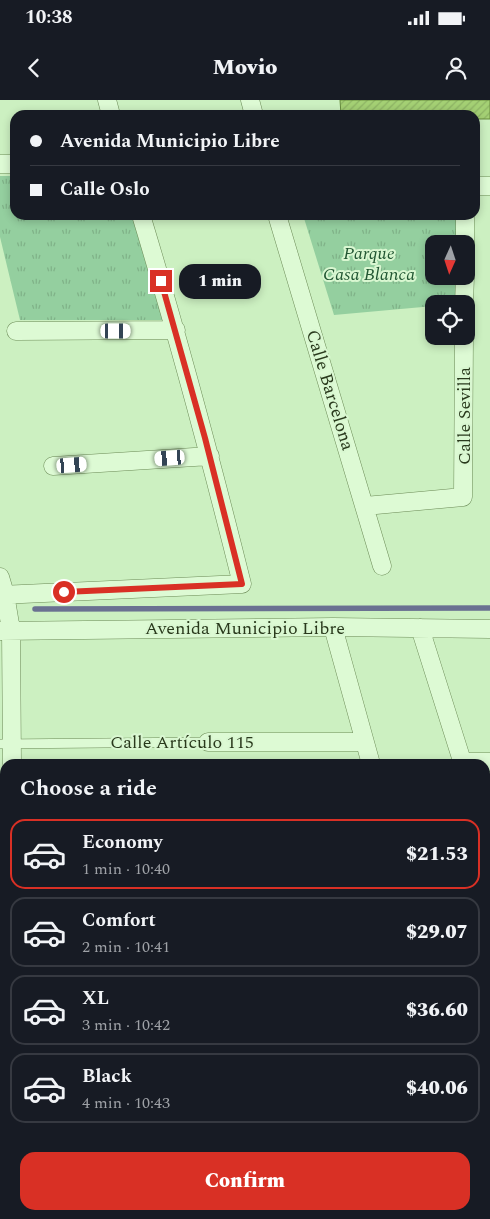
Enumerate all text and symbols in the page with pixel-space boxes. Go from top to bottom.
text: 10:38 [25,3,73,32]
text: Movio [213,51,277,84]
icon: back [20,54,48,82]
icon: person [442,54,470,82]
text: Avenida Municipio Libre [60,127,280,156]
text: Calle Oslo [60,175,150,204]
north arrow [425,235,475,285]
map controls [425,235,475,345]
park label: Parque Casa Blanca [323,240,415,288]
callout: 1 min [178,264,261,298]
text: 1 min [198,269,242,293]
route end [150,270,172,292]
button: locate [425,295,475,345]
car [101,324,131,339]
street label: Calle Barcelona [299,326,361,454]
street label: Calle Sevilla [451,367,478,465]
car [154,449,185,467]
car [56,456,87,474]
route start [53,581,75,603]
street label: Avenida Municipio Libre [145,615,345,642]
street label: Calle Artículo 115 [110,729,254,756]
text: Choose a ride [20,772,157,805]
text: Economy [82,828,163,857]
icon: car [22,832,67,877]
text: $21.53 [406,840,468,869]
text: 1 min · 10:40 [82,857,170,881]
text: Comfort [82,906,156,935]
icon: car [22,910,67,955]
text: $29.07 [406,918,468,947]
text: 2 min · 10:41 [82,935,170,959]
text: XL [82,984,109,1013]
icon: car [22,988,67,1033]
text: $36.60 [406,996,468,1025]
text: 3 min · 10:42 [82,1013,170,1037]
text: Black [82,1062,132,1091]
icon: car [22,1066,67,1111]
text: $40.06 [406,1074,468,1103]
text: 4 min · 10:43 [82,1091,170,1115]
button: Confirm [20,1152,470,1210]

